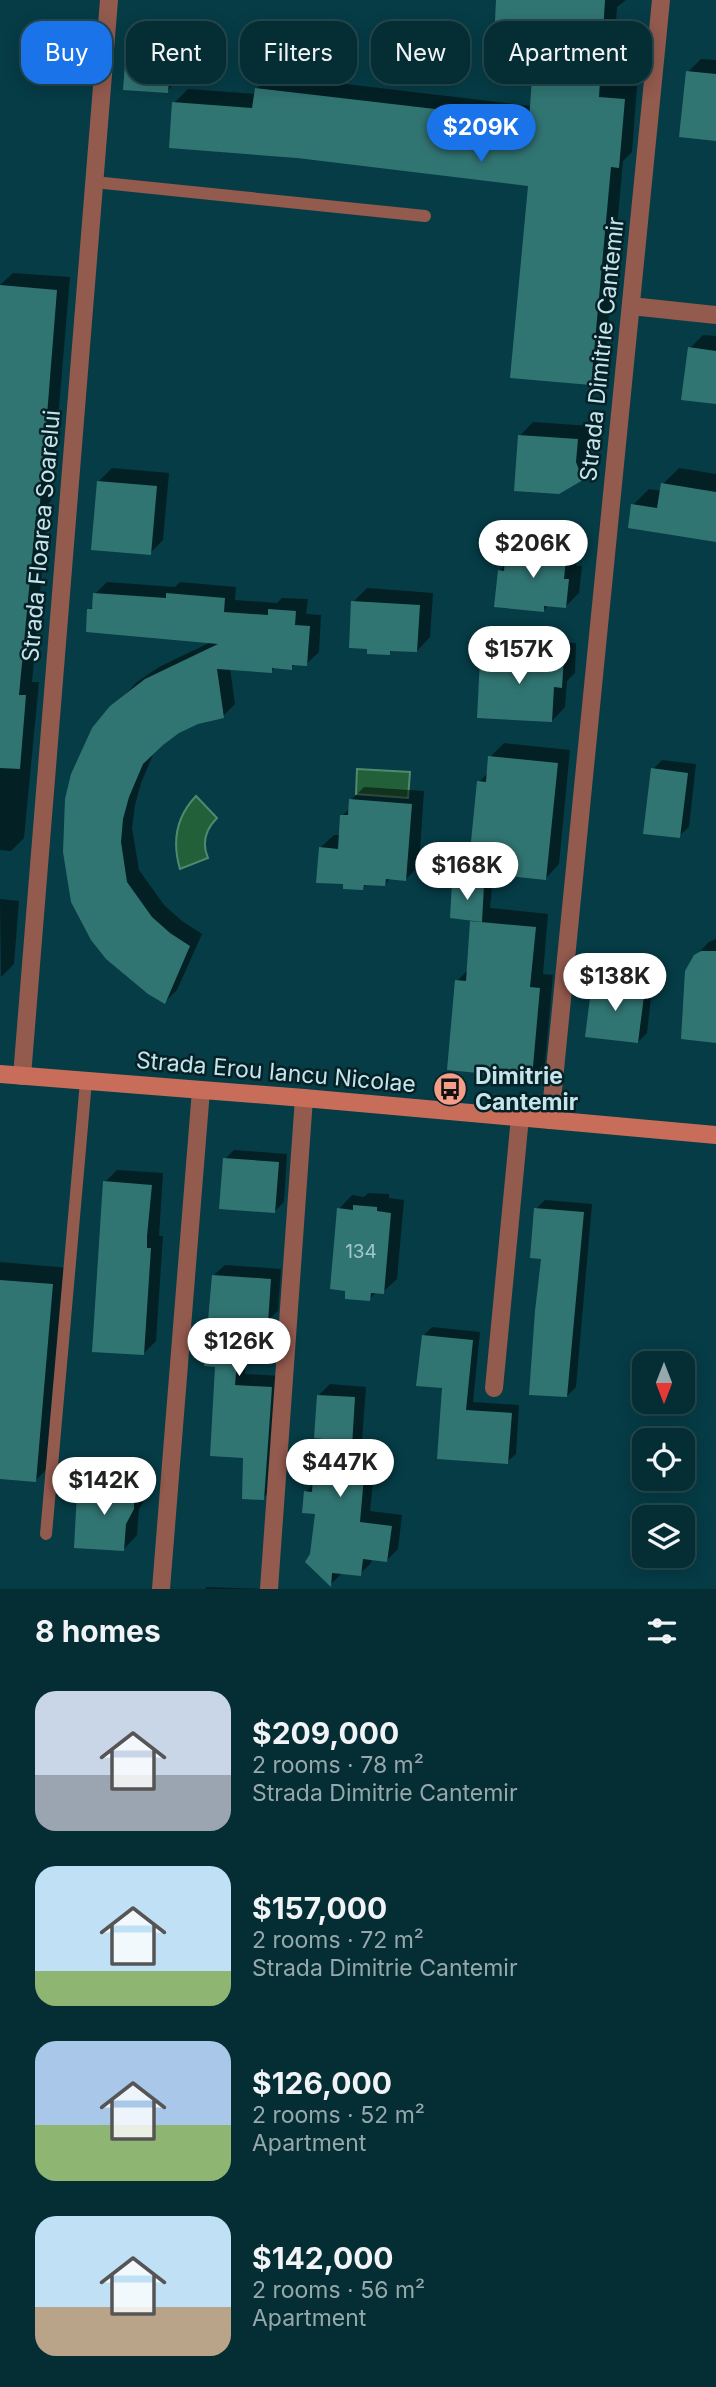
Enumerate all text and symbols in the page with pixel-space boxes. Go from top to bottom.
chip: Buy [21,21,112,84]
chip: Rent [126,21,226,84]
chip: Filters [240,21,357,84]
chip: New [371,21,470,84]
chip: Apartment [484,21,652,84]
pin: $209K [432,104,530,164]
text: $209K [443,113,519,141]
street label: Strada Dimitrie Cantemir [574,215,630,483]
street label: Strada Floarea Soarelui [16,409,66,663]
pin: $206K [484,520,582,580]
text: $206K [495,529,571,557]
pin: $157K [470,626,568,686]
text: $157K [484,635,554,663]
pin: $168K [418,842,516,902]
text: $168K [431,851,503,879]
pin: $138K [566,954,664,1013]
text: $138K [579,962,651,990]
street label: Strada Erou Iancu Nicolae [135,1046,417,1098]
place label: Dimitrie Cantemir [475,1062,578,1116]
bus stop icon: Dimitrie Cantemir [431,1070,469,1108]
house number: 134 [345,1240,377,1263]
pin: $126K [190,1318,288,1378]
text: $126K [204,1327,274,1355]
north arrow [632,1351,695,1414]
map controls [632,1351,695,1568]
button: locate [632,1428,695,1491]
pin: $447K [291,1440,389,1499]
text: $447K [302,1448,378,1476]
pin: $142K [55,1458,153,1517]
text: $142K [68,1466,140,1494]
button: layers [632,1505,695,1568]
icon: filters [643,1612,681,1650]
text: 8 homes [35,1613,161,1649]
text: $209,000 [252,1715,399,1751]
icon: home [91,1719,175,1803]
text: 2 rooms · 78 m² [252,1751,424,1779]
text: Strada Dimitrie Cantemir [252,1779,518,1807]
text: $157,000 [252,1890,387,1926]
icon: home [91,1894,175,1978]
text: 2 rooms · 72 m² [252,1926,424,1954]
text: Strada Dimitrie Cantemir [252,1954,518,1982]
text: $126,000 [252,2065,392,2101]
icon: home [91,2069,175,2153]
text: 2 rooms · 52 m² [252,2101,425,2129]
text: Apartment [252,2129,366,2157]
text: $142,000 [252,2240,394,2276]
icon: home [91,2244,175,2328]
text: 2 rooms · 56 m² [252,2276,425,2304]
text: Apartment [252,2304,366,2332]

